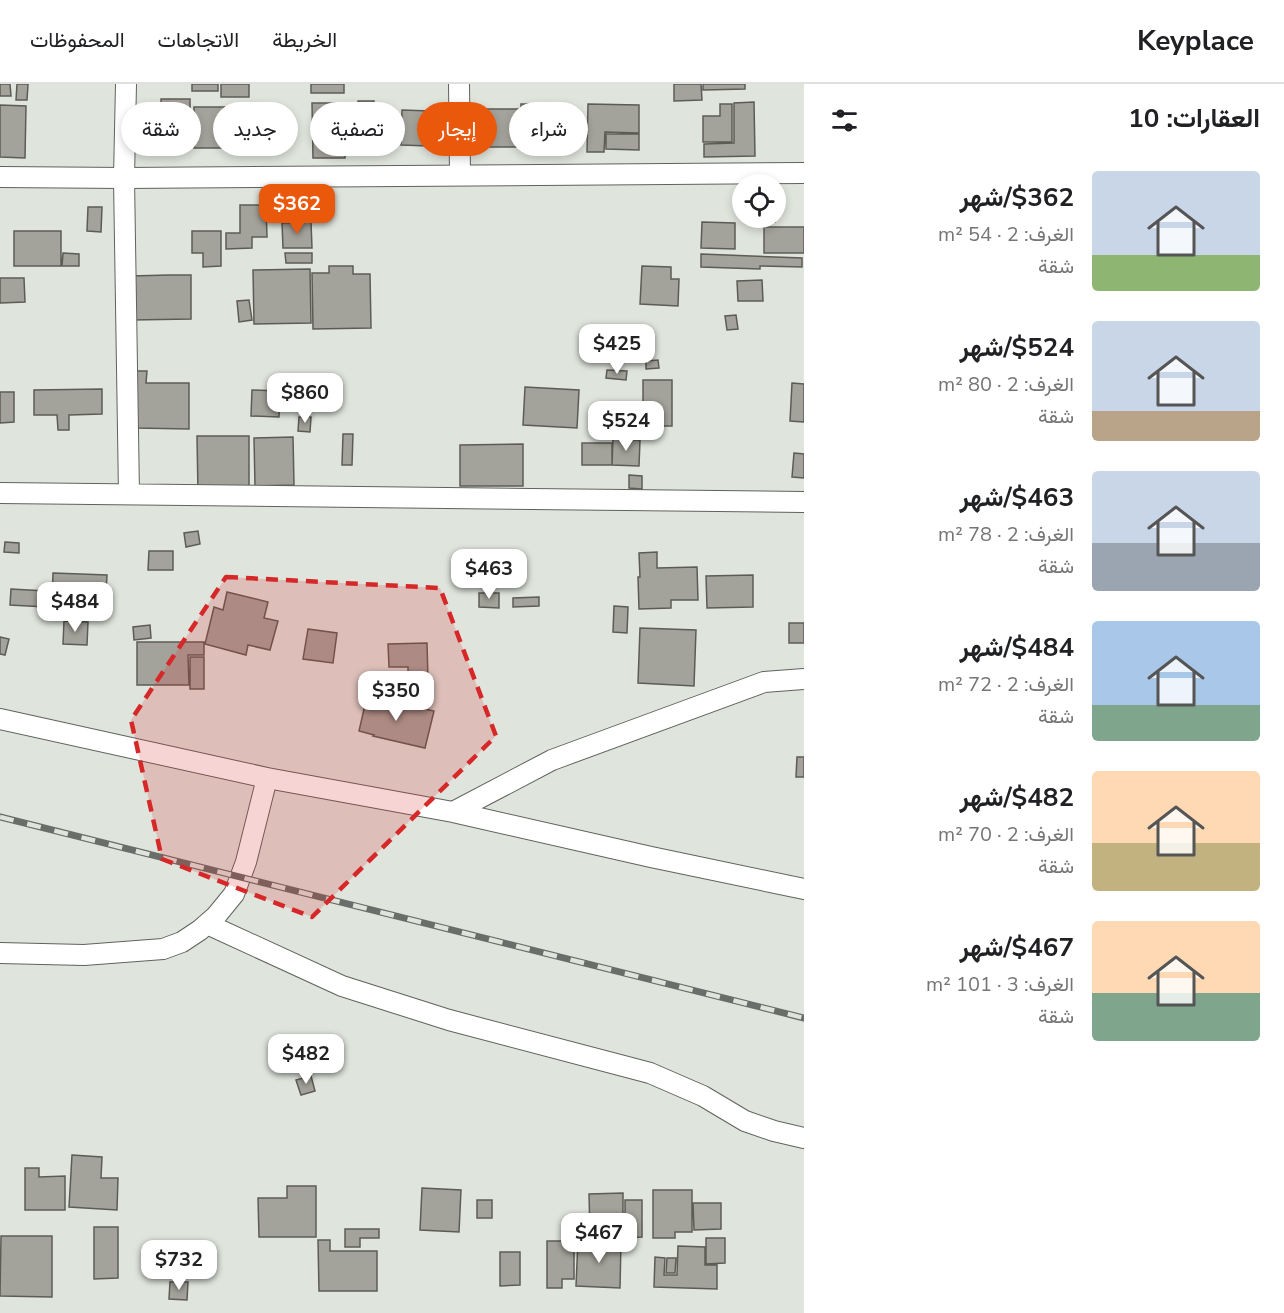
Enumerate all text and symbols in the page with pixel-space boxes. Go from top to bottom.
text: Keyplace [1137,22,1254,60]
text: المحفوظات [30,26,125,54]
text: الاتجاهات [158,26,239,54]
text: الخريطة [272,26,337,54]
text: العقارات: 10 [1128,101,1260,136]
chip: شقة [121,102,201,156]
chip: جديد [213,102,298,156]
chip: تصفية [310,102,405,156]
chip: إيجار [417,102,497,156]
chip: شراء [509,102,588,156]
icon: filters [828,104,861,137]
map controls [732,174,786,228]
button: locate [732,174,786,228]
text: $362/شهر [959,180,1074,215]
pin: $362 [261,184,333,235]
text: $362 [273,190,321,217]
icon: home [1140,195,1212,267]
text: الغرف: 2 · 54 m² [938,221,1074,248]
text: شقة [1038,253,1074,280]
pin: $425 [581,324,653,375]
text: $425 [593,330,641,357]
text: $524/شهر [959,330,1074,365]
icon: home [1140,345,1212,417]
text: الغرف: 2 · 80 m² [938,371,1074,398]
pin: $860 [269,373,341,424]
text: $860 [281,379,329,406]
pin: $524 [590,401,662,452]
text: شقة [1038,403,1074,430]
text: $524 [602,407,650,434]
text: $463/شهر [959,480,1074,515]
icon: home [1140,495,1212,567]
text: الغرف: 2 · 78 m² [938,521,1074,548]
pin: $463 [453,549,525,600]
text: شقة [1038,553,1074,580]
text: $463 [465,555,513,582]
pin: $484 [39,582,111,633]
text: $484 [51,588,99,615]
text: $484/شهر [959,630,1074,665]
icon: home [1140,645,1212,717]
pin: $350 [360,671,432,722]
text: الغرف: 2 · 72 m² [938,671,1074,698]
text: $350 [372,677,420,704]
text: شقة [1038,703,1074,730]
text: $482/شهر [959,780,1074,815]
icon: home [1140,795,1212,867]
text: الغرف: 2 · 70 m² [938,821,1074,848]
text: شقة [1038,853,1074,880]
text: $467/شهر [959,930,1074,965]
icon: home [1140,945,1212,1017]
text: الغرف: 3 · 101 m² [926,971,1074,998]
text: شقة [1038,1003,1074,1030]
pin: $482 [270,1034,342,1085]
text: $482 [282,1040,330,1067]
pin: $467 [563,1213,635,1264]
text: $467 [575,1219,623,1246]
pin: $732 [143,1240,215,1291]
text: $732 [155,1246,203,1273]

